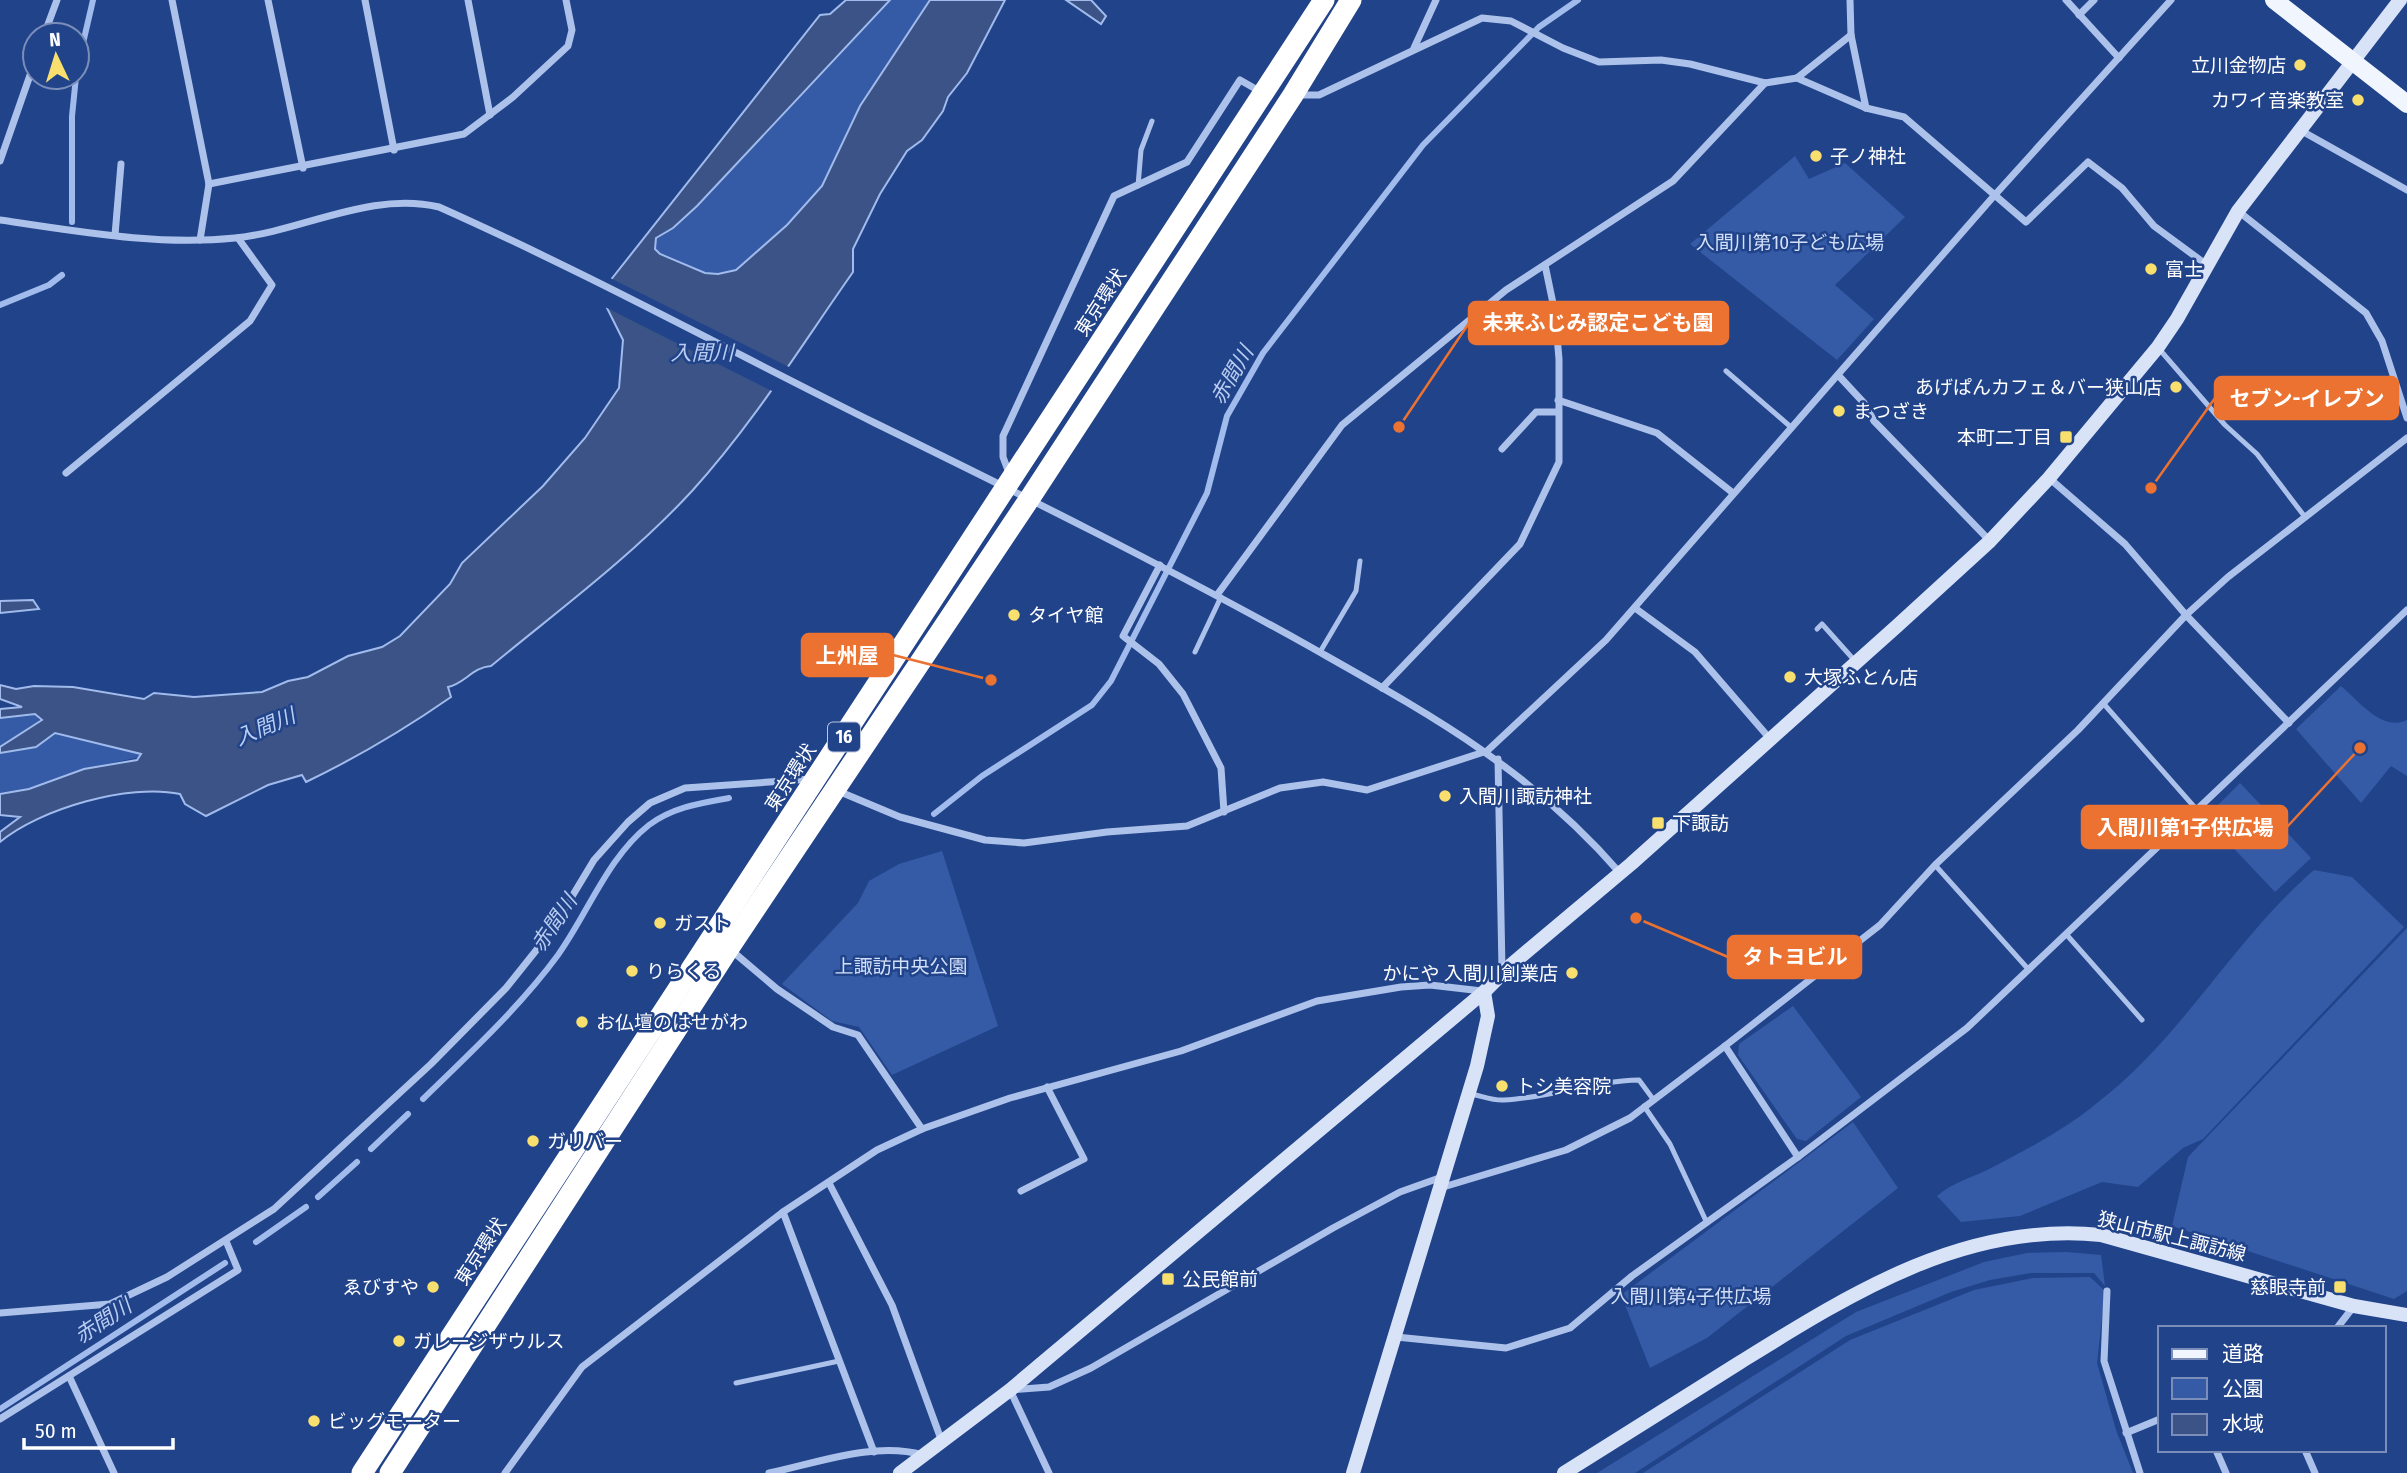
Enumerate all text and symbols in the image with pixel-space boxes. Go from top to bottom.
north arrow [21,21,91,91]
text: N [48,28,61,51]
place label: 立川金物店 [2191,54,2286,77]
marker: 立川金物店 [2292,57,2308,73]
place label: カワイ音楽教室 [2211,89,2344,112]
marker: カワイ音楽教室 [2350,92,2366,108]
place label: 子ノ神社 [1830,145,1906,168]
marker: 子ノ神社 [1808,148,1824,164]
park label: 入間川第10子ども広場 [1696,231,1884,254]
place label: 富士 [2165,258,2203,281]
marker: 富士 [2143,261,2159,277]
street label: 東京環状 [1070,264,1131,340]
callout: 未来ふじみ認定こども園 [1469,302,1728,344]
text: 未来ふじみ認定こども園 [1483,310,1714,336]
water label: 赤間川 [1205,339,1260,409]
water label: 入間川 [671,340,735,366]
place label: あげぱんカフェ＆バー狭山店 [1915,376,2162,399]
callout: セブン-イレブン [2215,377,2398,419]
marker: あげぱんカフェ＆バー狭山店 [2168,379,2184,395]
text: セブン-イレブン [2230,386,2384,412]
place label: まつざき [1853,400,1929,423]
marker: まつざき [1831,403,1847,419]
place label: 本町二丁目 [1957,426,2052,449]
marker: 本町二丁目 [2058,429,2074,445]
place label: タイヤ館 [1028,604,1103,627]
marker: タイヤ館 [1006,607,1022,623]
callout: 上州屋 [802,634,893,676]
text: 上州屋 [816,643,879,669]
place label: 大塚ふとん店 [1804,666,1918,689]
marker: 大塚ふとん店 [1782,669,1798,685]
water label: 入間川 [231,702,301,751]
road number: 16 [828,722,860,752]
street label: 東京環状 [760,739,821,815]
place label: 入間川諏訪神社 [1459,785,1592,808]
marker: 入間川諏訪神社 [1437,788,1453,804]
callout: 入間川第1子供広場 [2082,806,2287,848]
place label: 下諏訪 [1672,812,1729,835]
marker: 下諏訪 [1650,815,1666,831]
text: 入間川第1子供広場 [2097,815,2273,841]
water label: 赤間川 [526,888,584,956]
place label: ガスト [674,912,731,935]
marker: ガスト [652,915,668,931]
callout: タトヨビル [1728,936,1861,978]
text: タトヨビル [1743,944,1848,970]
park label: 上諏訪中央公園 [834,955,968,978]
place label: りらくる [646,960,722,983]
place label: かにや 入間川創業店 [1383,962,1558,985]
marker: りらくる [624,963,640,979]
marker: かにや 入間川創業店 [1564,965,1580,981]
place label: お仏壇のはせがわ [596,1011,748,1034]
marker: お仏壇のはせがわ [574,1014,590,1030]
place label: トシ美容院 [1516,1075,1611,1098]
marker: トシ美容院 [1494,1078,1510,1094]
place label: ガリバー [547,1130,623,1153]
marker: ガリバー [525,1133,541,1149]
street label: 狭山市駅上諏訪線 [2095,1207,2248,1266]
street label: 東京環状 [450,1213,511,1289]
place label: 公民館前 [1182,1268,1258,1291]
marker: 公民館前 [1160,1271,1176,1287]
place label: ゑびすや [343,1276,419,1299]
place label: 慈眼寺前 [2250,1276,2326,1299]
marker: ゑびすや [425,1279,441,1295]
marker: 慈眼寺前 [2332,1279,2348,1295]
park label: 入間川第4子供広場 [1610,1285,1772,1308]
water label: 赤間川 [70,1292,138,1349]
legend [2158,1326,2386,1452]
place label: ガレージザウルス [413,1330,565,1353]
marker: ガレージザウルス [391,1333,407,1349]
text: 道路 [2222,1341,2264,1367]
text: 公園 [2222,1376,2264,1402]
scale bar [24,1406,173,1450]
place label: ビッグモーター [328,1410,461,1433]
text: 水域 [2222,1411,2264,1437]
marker: ビッグモーター [306,1413,322,1429]
text: 50 m [35,1418,77,1444]

